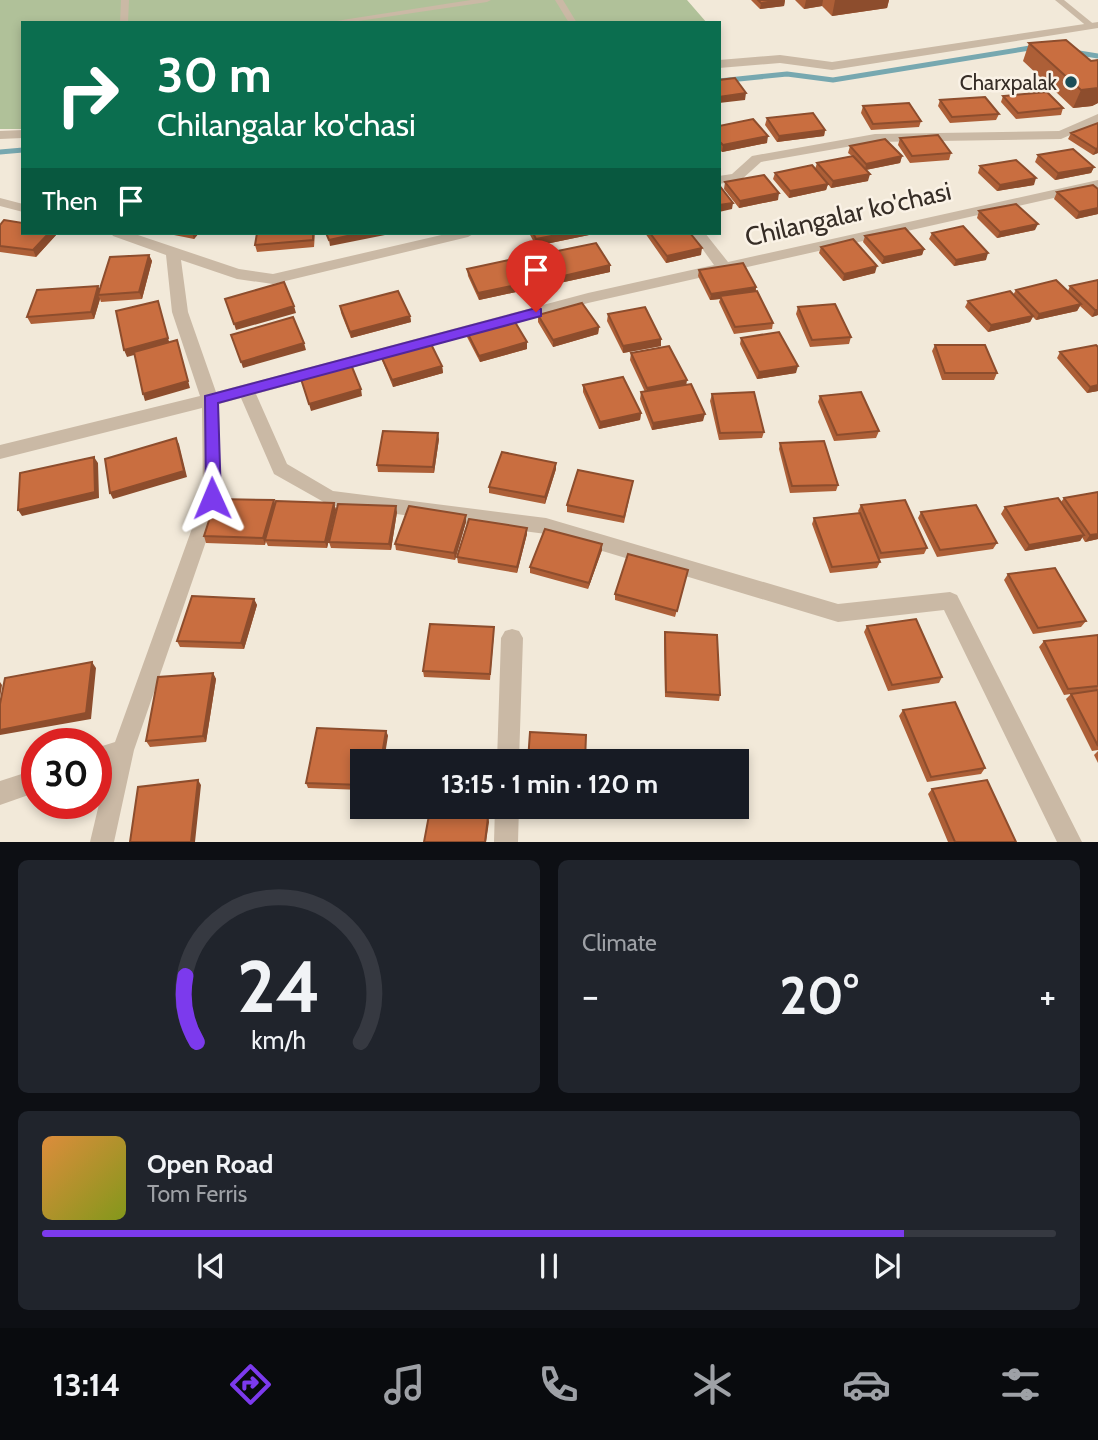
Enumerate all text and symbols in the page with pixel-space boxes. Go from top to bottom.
text: 30 m [157,45,272,104]
icon: right [42,49,133,140]
place label: Charxpalak [960,70,1058,95]
marker: Charxpalak [1063,74,1079,90]
text: Chilangalar ko'chasi [157,105,416,144]
street label: Chilangalar ko'chasi [742,175,954,253]
icon: arrive [112,182,150,220]
text: Then [42,185,98,217]
pin [506,240,566,312]
icon: arrive [517,251,555,289]
position arrow [175,461,249,535]
speed limit sign: 30 [21,728,112,819]
text: 13:15 · 1 min · 120 m [441,768,658,800]
text: Climate [582,929,657,957]
text: 24 [237,943,321,1031]
text: 20° [779,964,859,1027]
text: − [582,972,599,1019]
text: + [1039,972,1056,1019]
text: km/h [252,1025,306,1055]
text: Open Road [147,1148,273,1180]
text: Tom Ferris [147,1180,247,1208]
icon: previous [192,1247,230,1285]
icon: pause [530,1247,568,1285]
icon: next [868,1247,906,1285]
icon: directions [226,1360,275,1409]
icon: music [380,1360,429,1409]
icon: phone [534,1360,583,1409]
icon: climate [688,1360,737,1409]
icon: car [842,1360,891,1409]
icon: filters [996,1360,1045,1409]
text: 13:14 [53,1365,120,1404]

